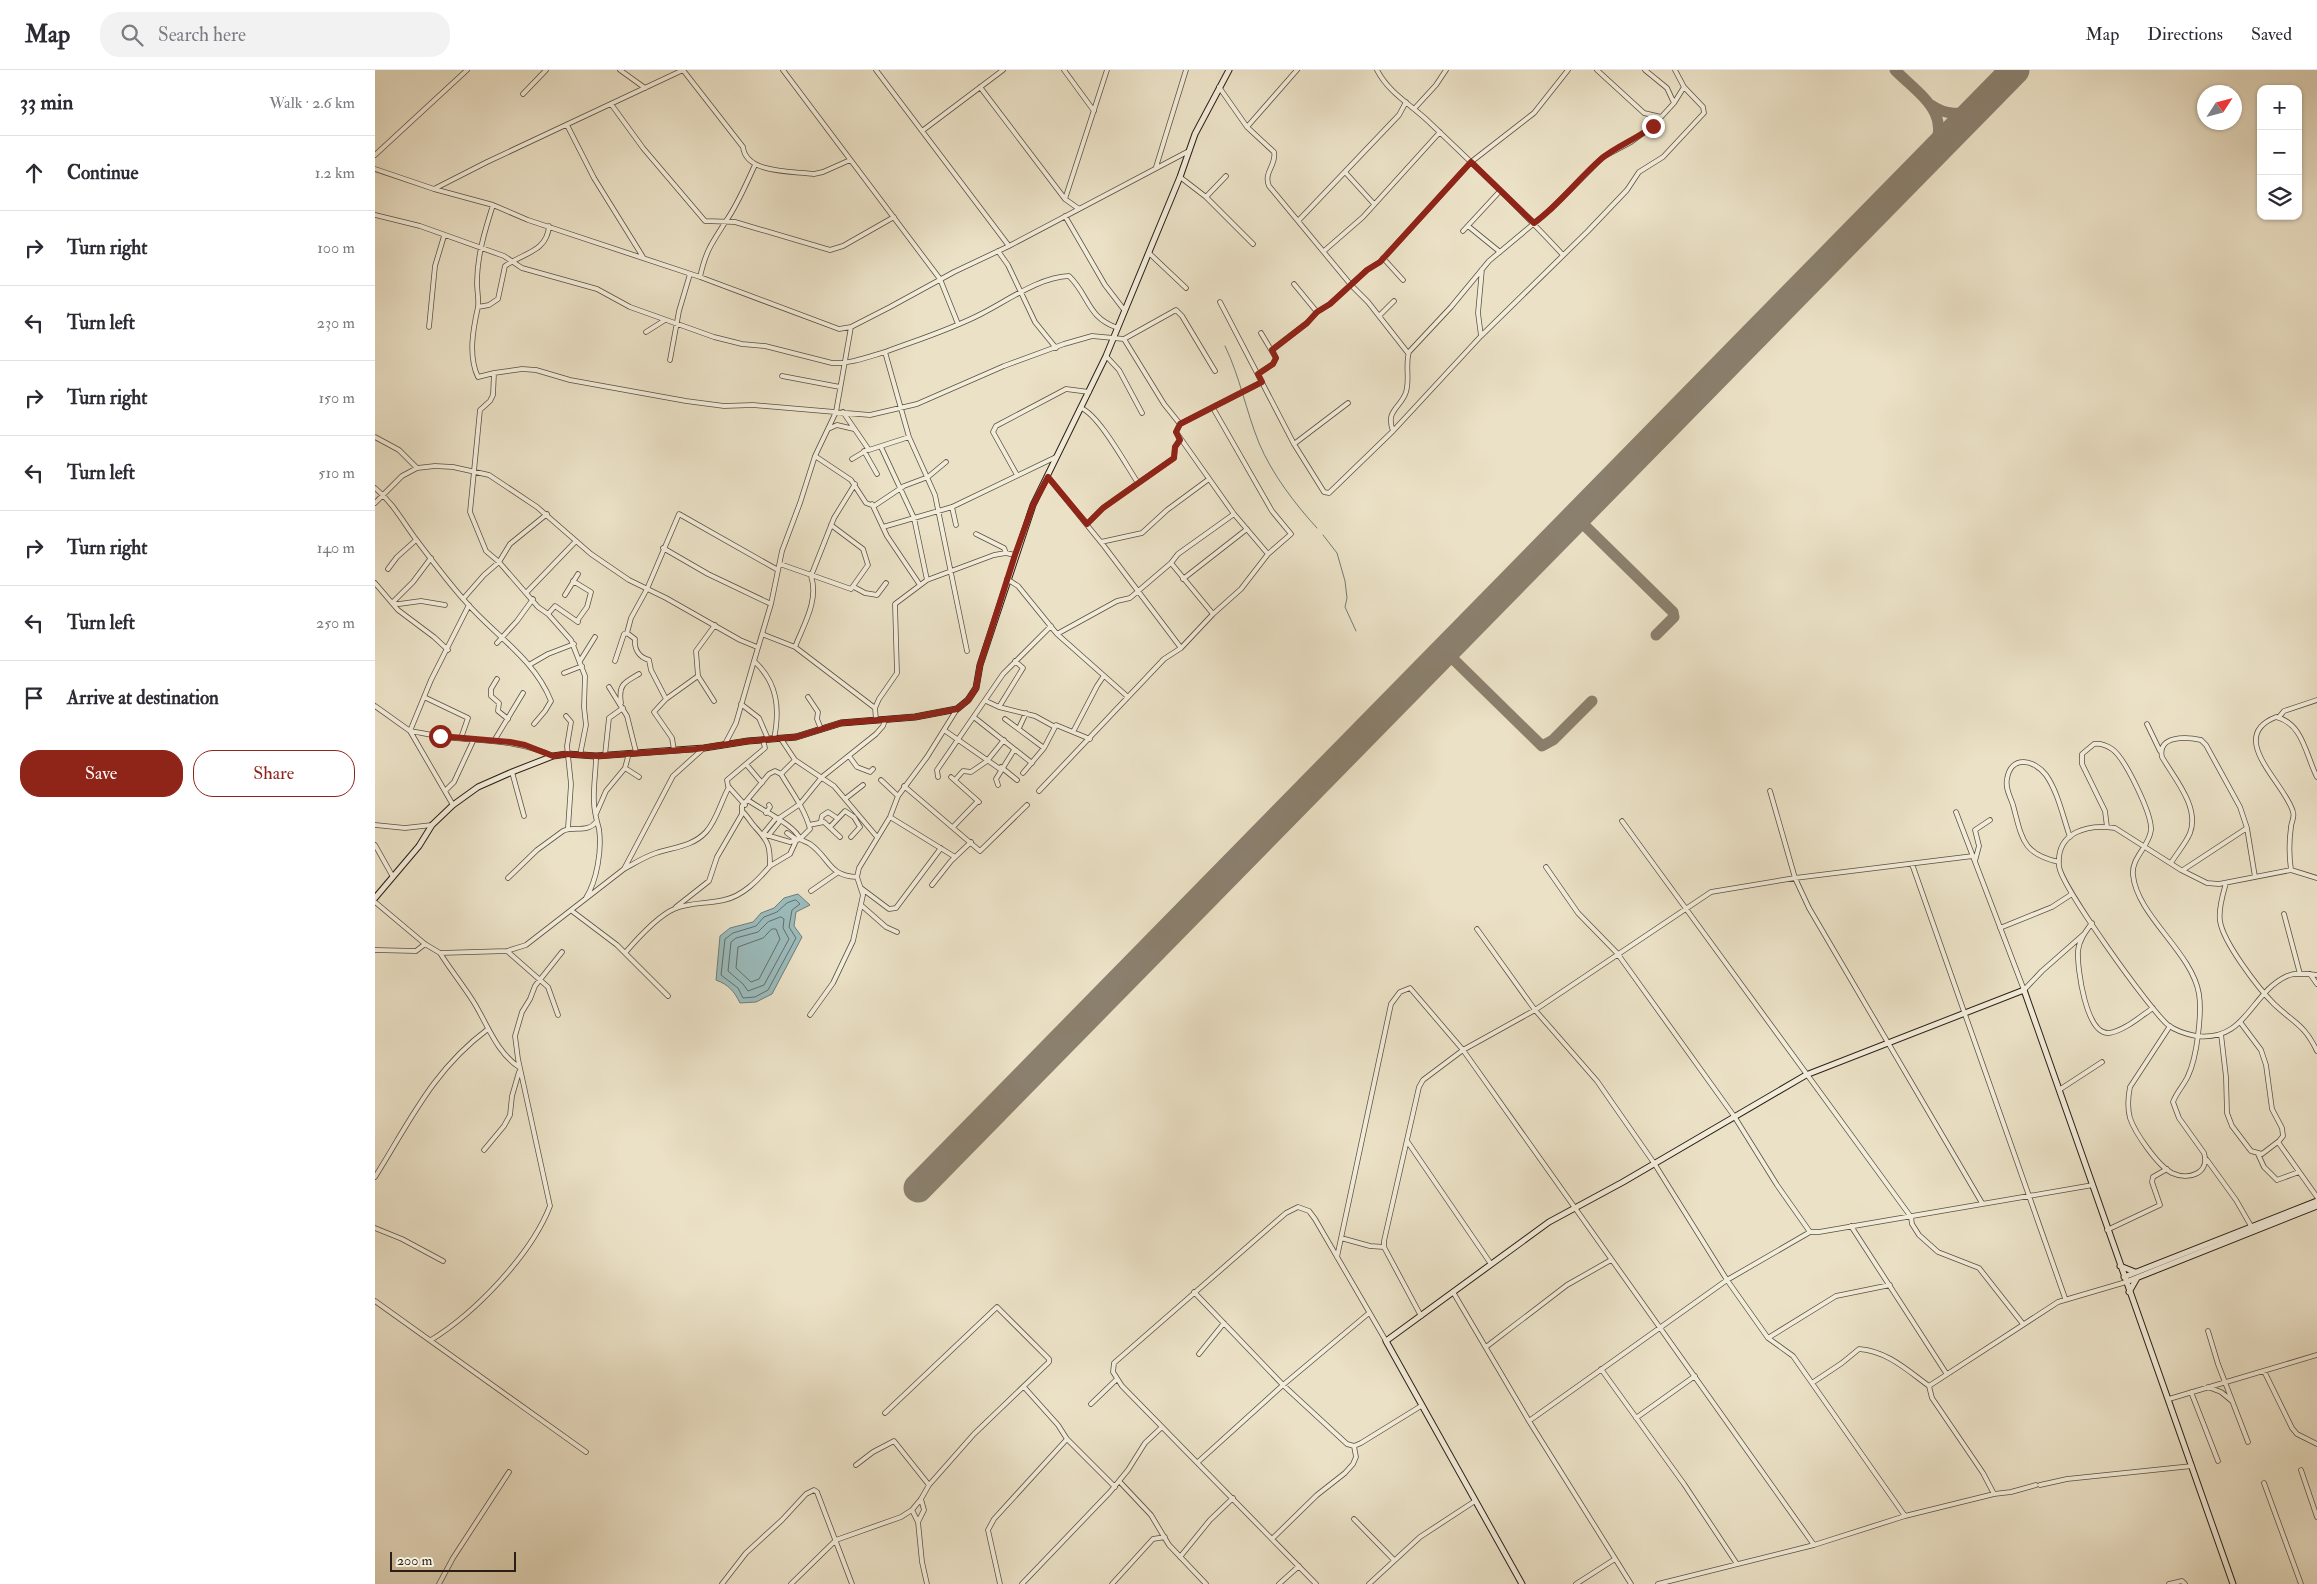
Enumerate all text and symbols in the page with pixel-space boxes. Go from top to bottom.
search box [100,12,450,57]
text: Map [25,19,70,50]
icon: search [118,21,146,49]
text: Search here [158,23,246,47]
text: Map [2086,23,2119,46]
text: Directions [2147,23,2223,46]
text: Saved [2251,23,2292,46]
north arrow [2197,85,2242,130]
map controls [2257,85,2302,220]
button: + [2257,85,2302,130]
text: 33 min [20,89,73,116]
text: Walk · 2.6 km [269,93,355,113]
route end [1642,115,1665,138]
button: − [2257,130,2302,175]
icon: ahead [20,159,48,187]
text: Continue [67,161,138,185]
text: 1.2 km [315,163,355,183]
button: layers [2257,175,2302,220]
icon: right [20,234,48,262]
text: Turn right [67,236,147,260]
text: 100 m [317,238,355,258]
icon: left [20,309,48,337]
text: Turn left [67,311,135,335]
text: 230 m [317,313,355,333]
icon: right [20,384,48,412]
text: Turn right [67,386,147,410]
text: 150 m [318,388,355,408]
icon: left [20,459,48,487]
text: Turn left [67,461,135,485]
text: 510 m [318,463,355,483]
icon: right [20,534,48,562]
text: Turn right [67,536,147,560]
text: 140 m [317,538,355,558]
icon: left [20,609,48,637]
text: Turn left [67,611,135,635]
text: 250 m [316,613,355,633]
icon: arrive [20,684,48,712]
text: Arrive at destination [67,686,219,710]
route start [429,725,452,748]
button: Save [20,750,183,797]
button: Share [193,750,355,797]
scale bar [390,1549,516,1572]
text: 200 m [397,1552,432,1569]

